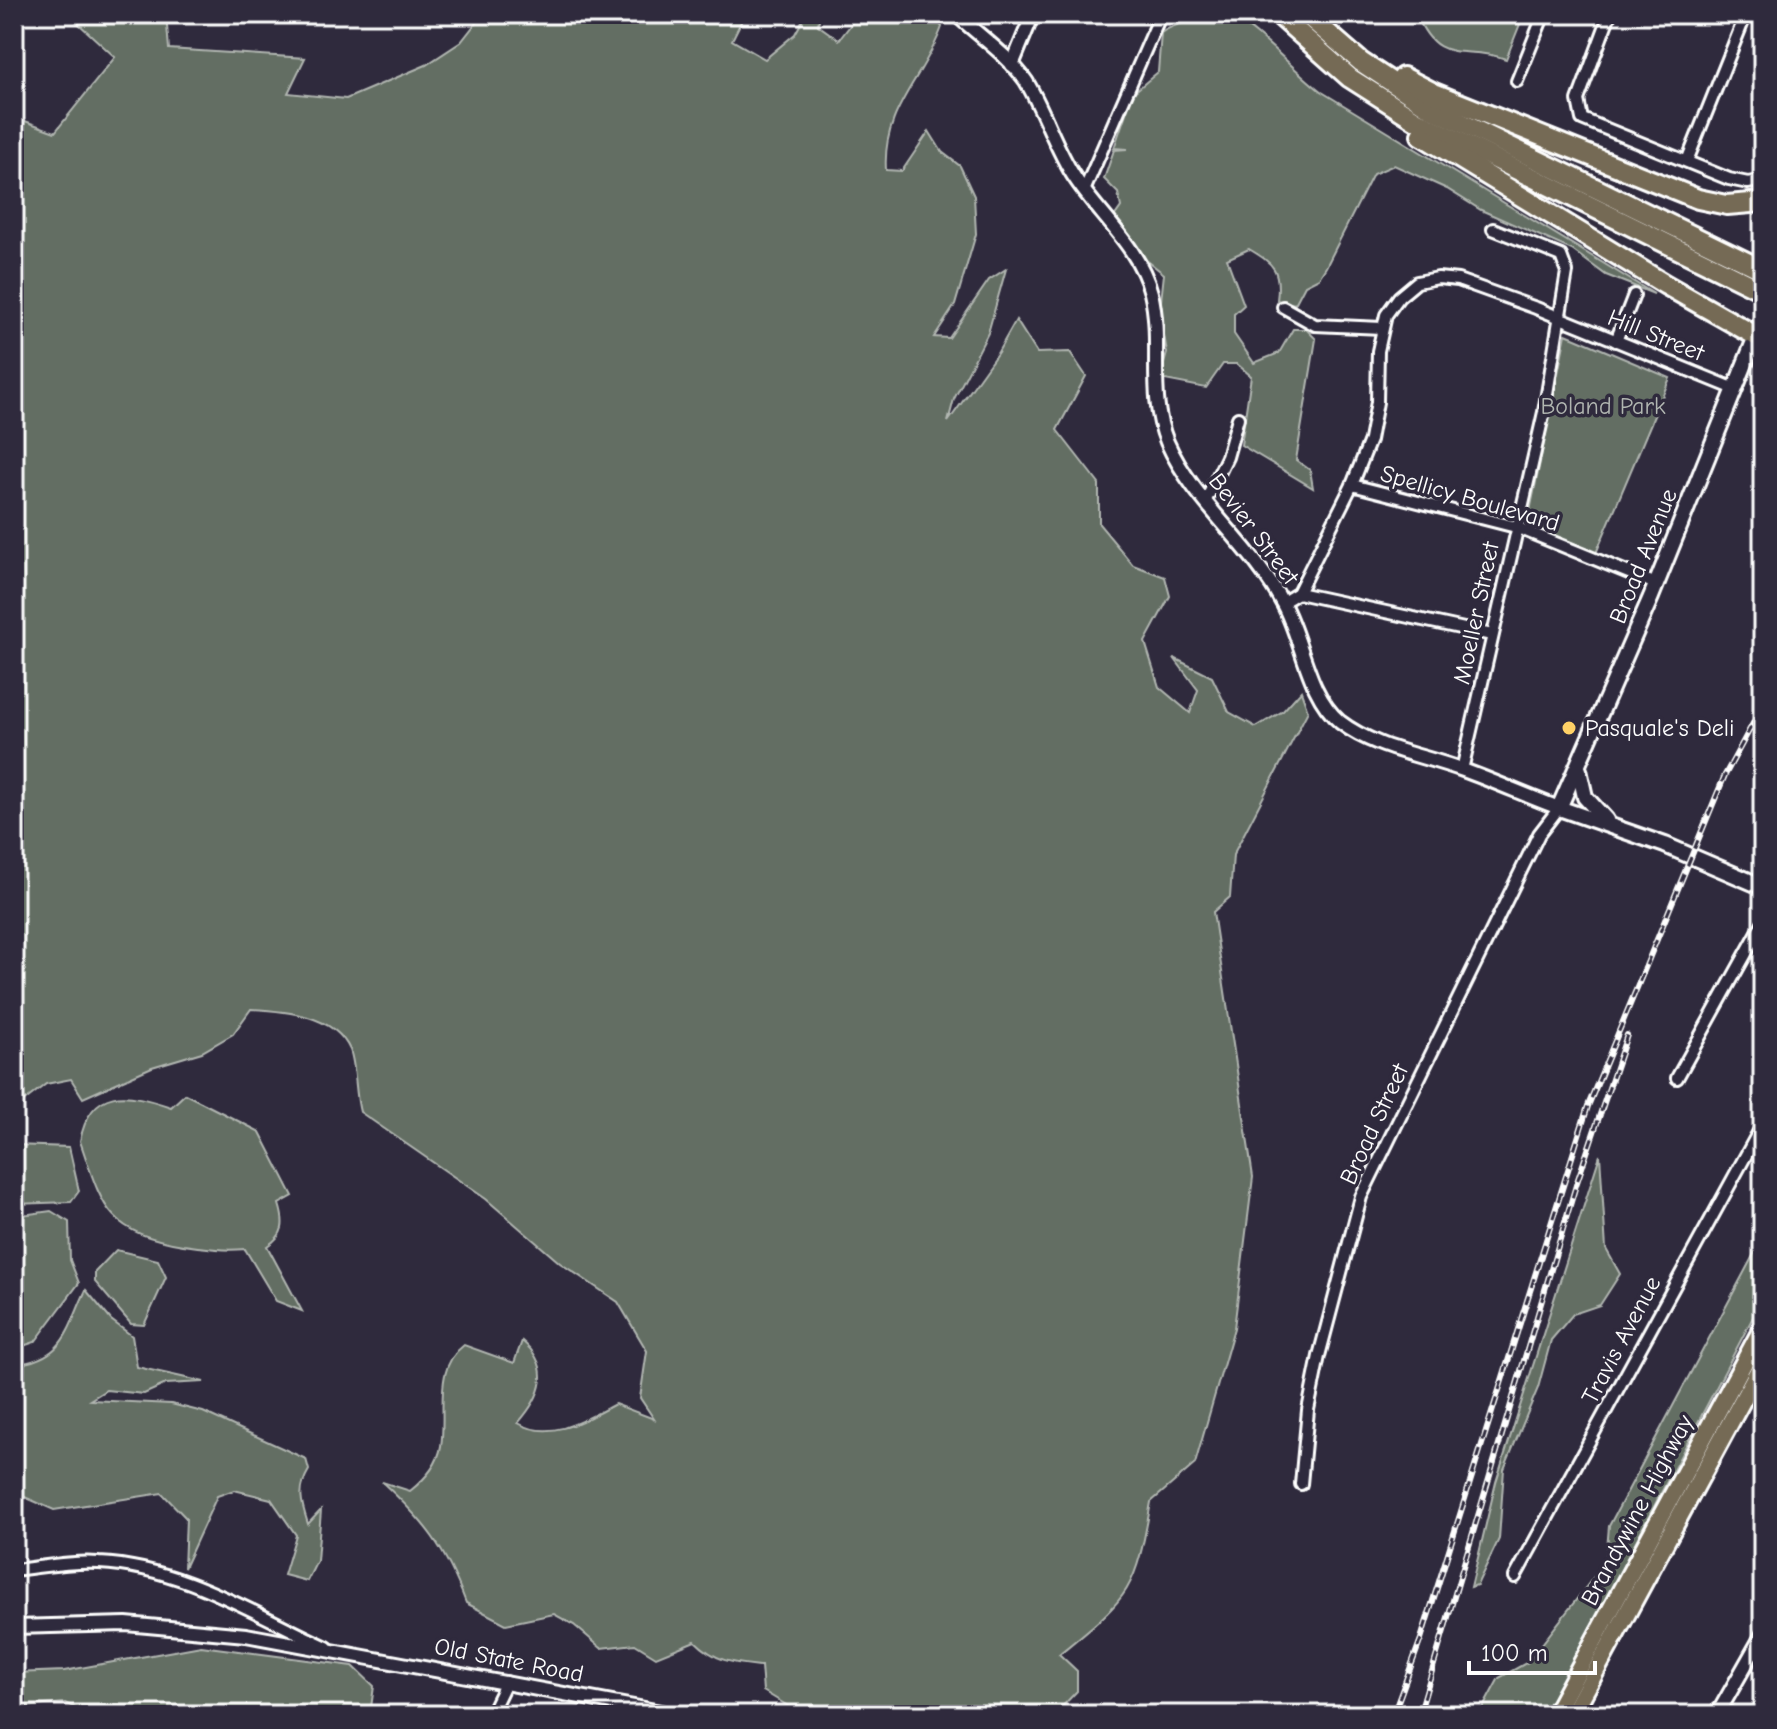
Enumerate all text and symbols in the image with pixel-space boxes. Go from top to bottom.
street label: Hill Street [1604,303,1709,367]
park label: Boland Park [1540,392,1666,420]
street label: Spellicy Boulevard [1377,459,1563,537]
street label: Bevier Street [1203,468,1306,591]
street label: Broad Avenue [1603,485,1683,627]
street label: Moeller Street [1447,538,1505,687]
place label: Pasquale's Deli [1585,714,1735,742]
marker: Pasquale's Deli [1560,719,1578,737]
street label: Broad Street [1334,1058,1415,1189]
street label: Travis Avenue [1576,1271,1666,1409]
street label: Brandywine Highway [1575,1410,1699,1610]
scale bar [1469,1625,1595,1675]
street label: Old State Road [432,1632,586,1688]
text: 100 m [1481,1639,1548,1667]

